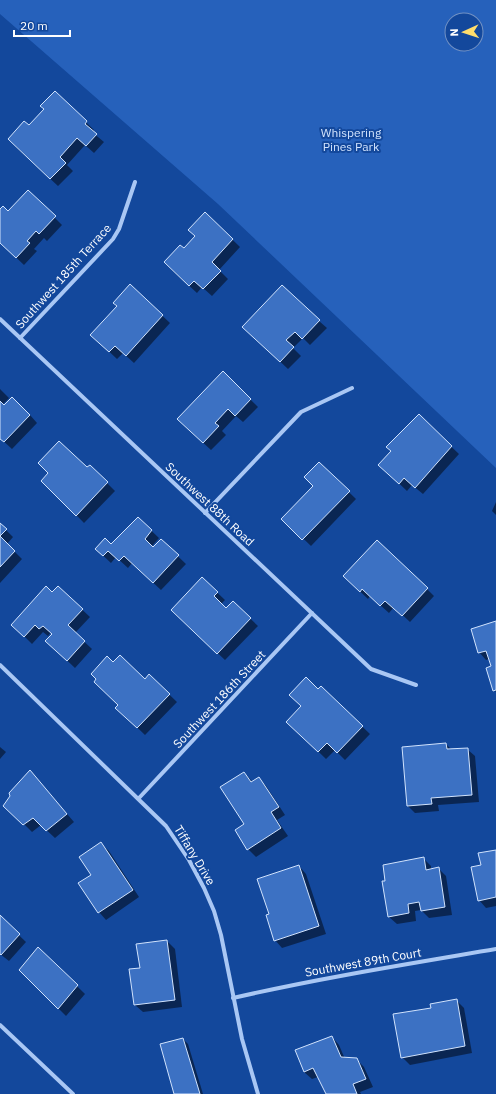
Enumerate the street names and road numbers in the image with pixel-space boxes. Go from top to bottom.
street label: Southwest 185th Terrace [12,220,114,332]
street label: Southwest 88th Road [163,459,257,549]
street label: Southwest 186th Street [170,647,268,751]
street label: Tiffany Drive [171,822,219,888]
street label: Southwest 89th Court [304,944,422,980]

